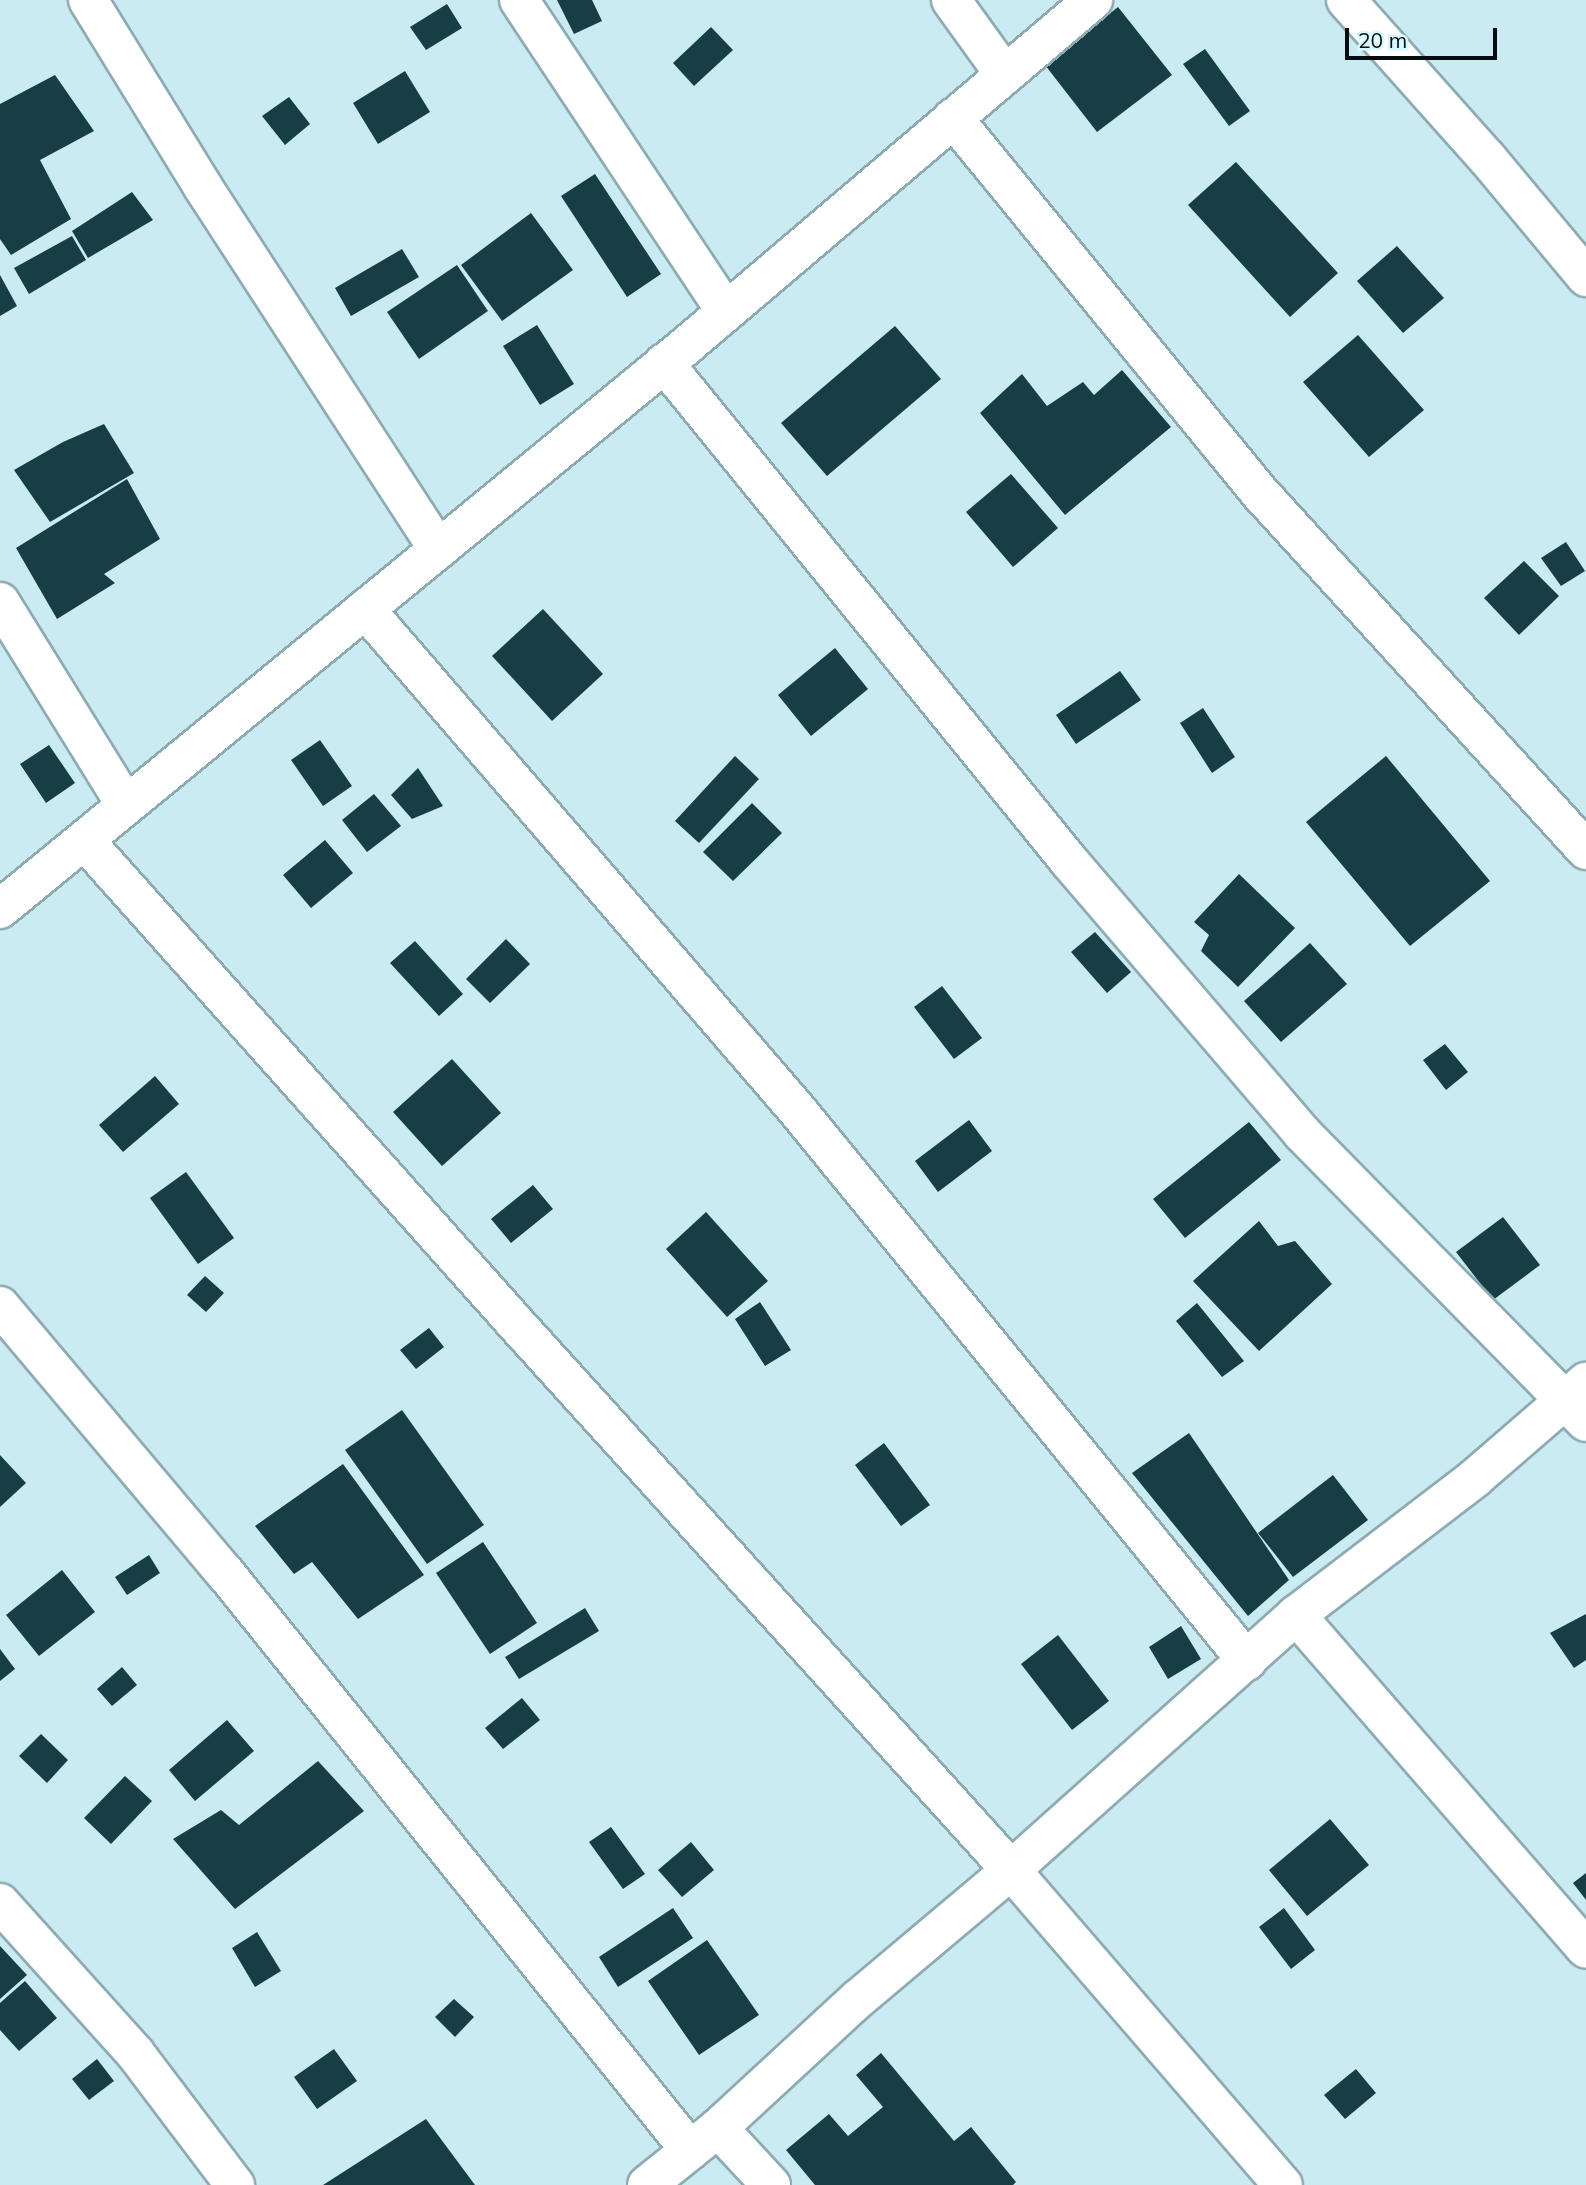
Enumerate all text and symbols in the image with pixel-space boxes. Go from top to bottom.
scale bar [1348,14,1500,58]
text: 20 m [1358,27,1407,53]

